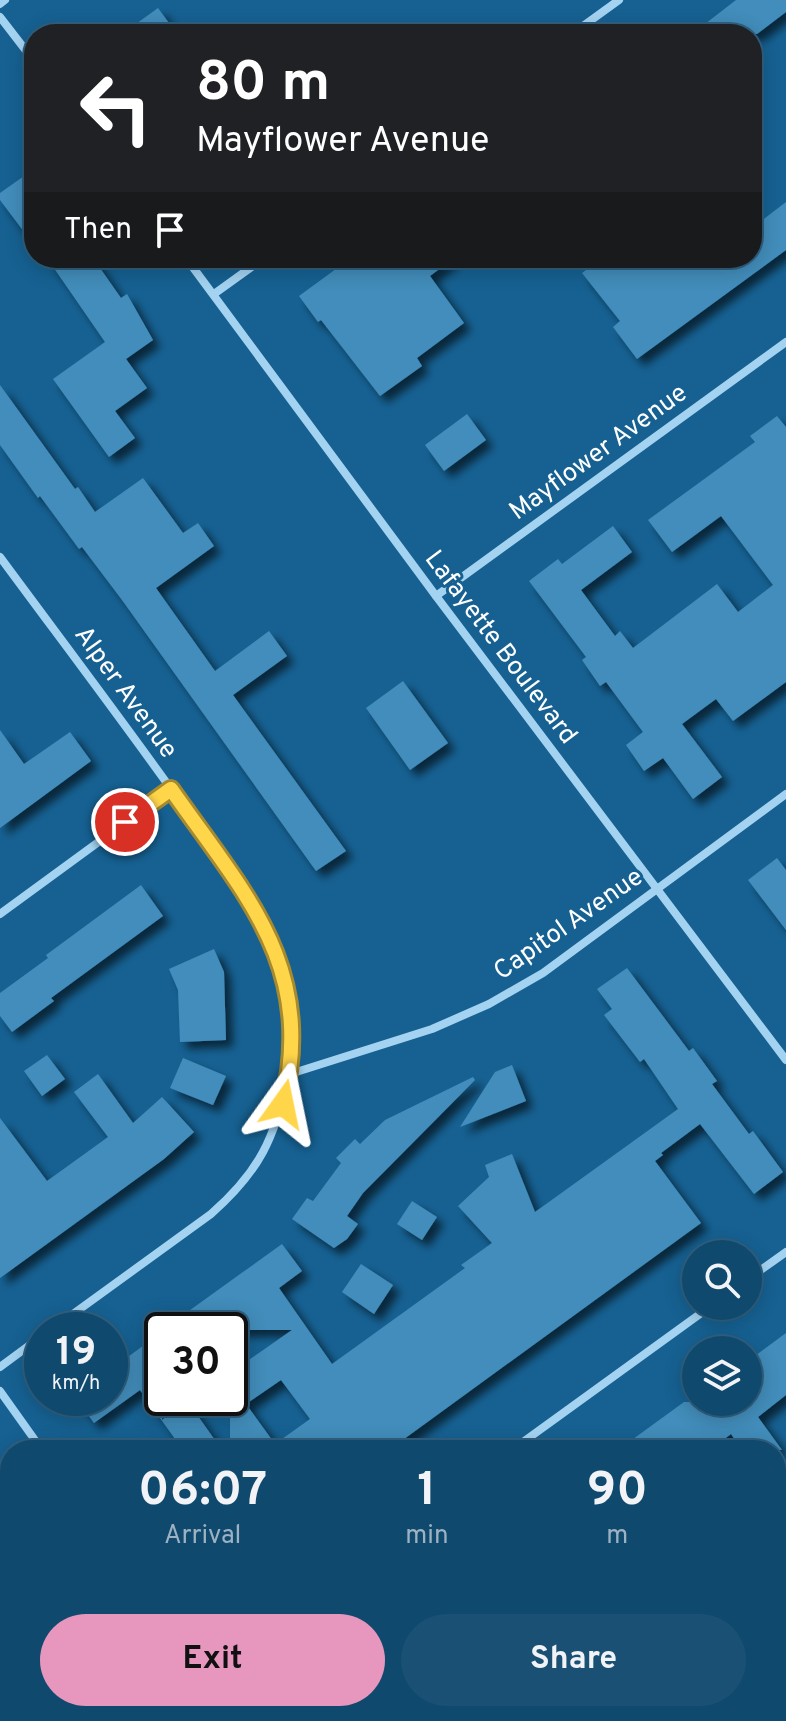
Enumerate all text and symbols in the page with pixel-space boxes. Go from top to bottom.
text: 80 m [196,50,330,120]
icon: left [64,56,168,160]
text: Mayflower Avenue [196,119,489,165]
icon: arrive [148,208,192,252]
text: Then [64,212,132,249]
street label: Mayflower Avenue [504,377,694,529]
street label: Lafayette Boulevard [416,544,584,752]
street label: Alper Avenue [66,620,184,766]
pin [91,788,159,856]
icon: arrive [103,800,147,844]
street label: Capitol Avenue [488,861,650,989]
position arrow [241,1062,325,1146]
map controls [682,1240,762,1416]
button: search [682,1240,762,1320]
speed limit sign: 30 [144,1312,248,1416]
text: 19 [56,1329,96,1379]
button: layers [682,1336,762,1416]
text: km/h [52,1371,100,1397]
text: 06:07 [138,1462,267,1522]
text: 1 [417,1462,437,1522]
text: 90 [587,1462,648,1522]
text: Arrival [164,1520,241,1553]
text: min [405,1520,449,1553]
text: m [606,1520,628,1553]
button: Exit [40,1614,385,1706]
button: Share [401,1614,746,1706]

